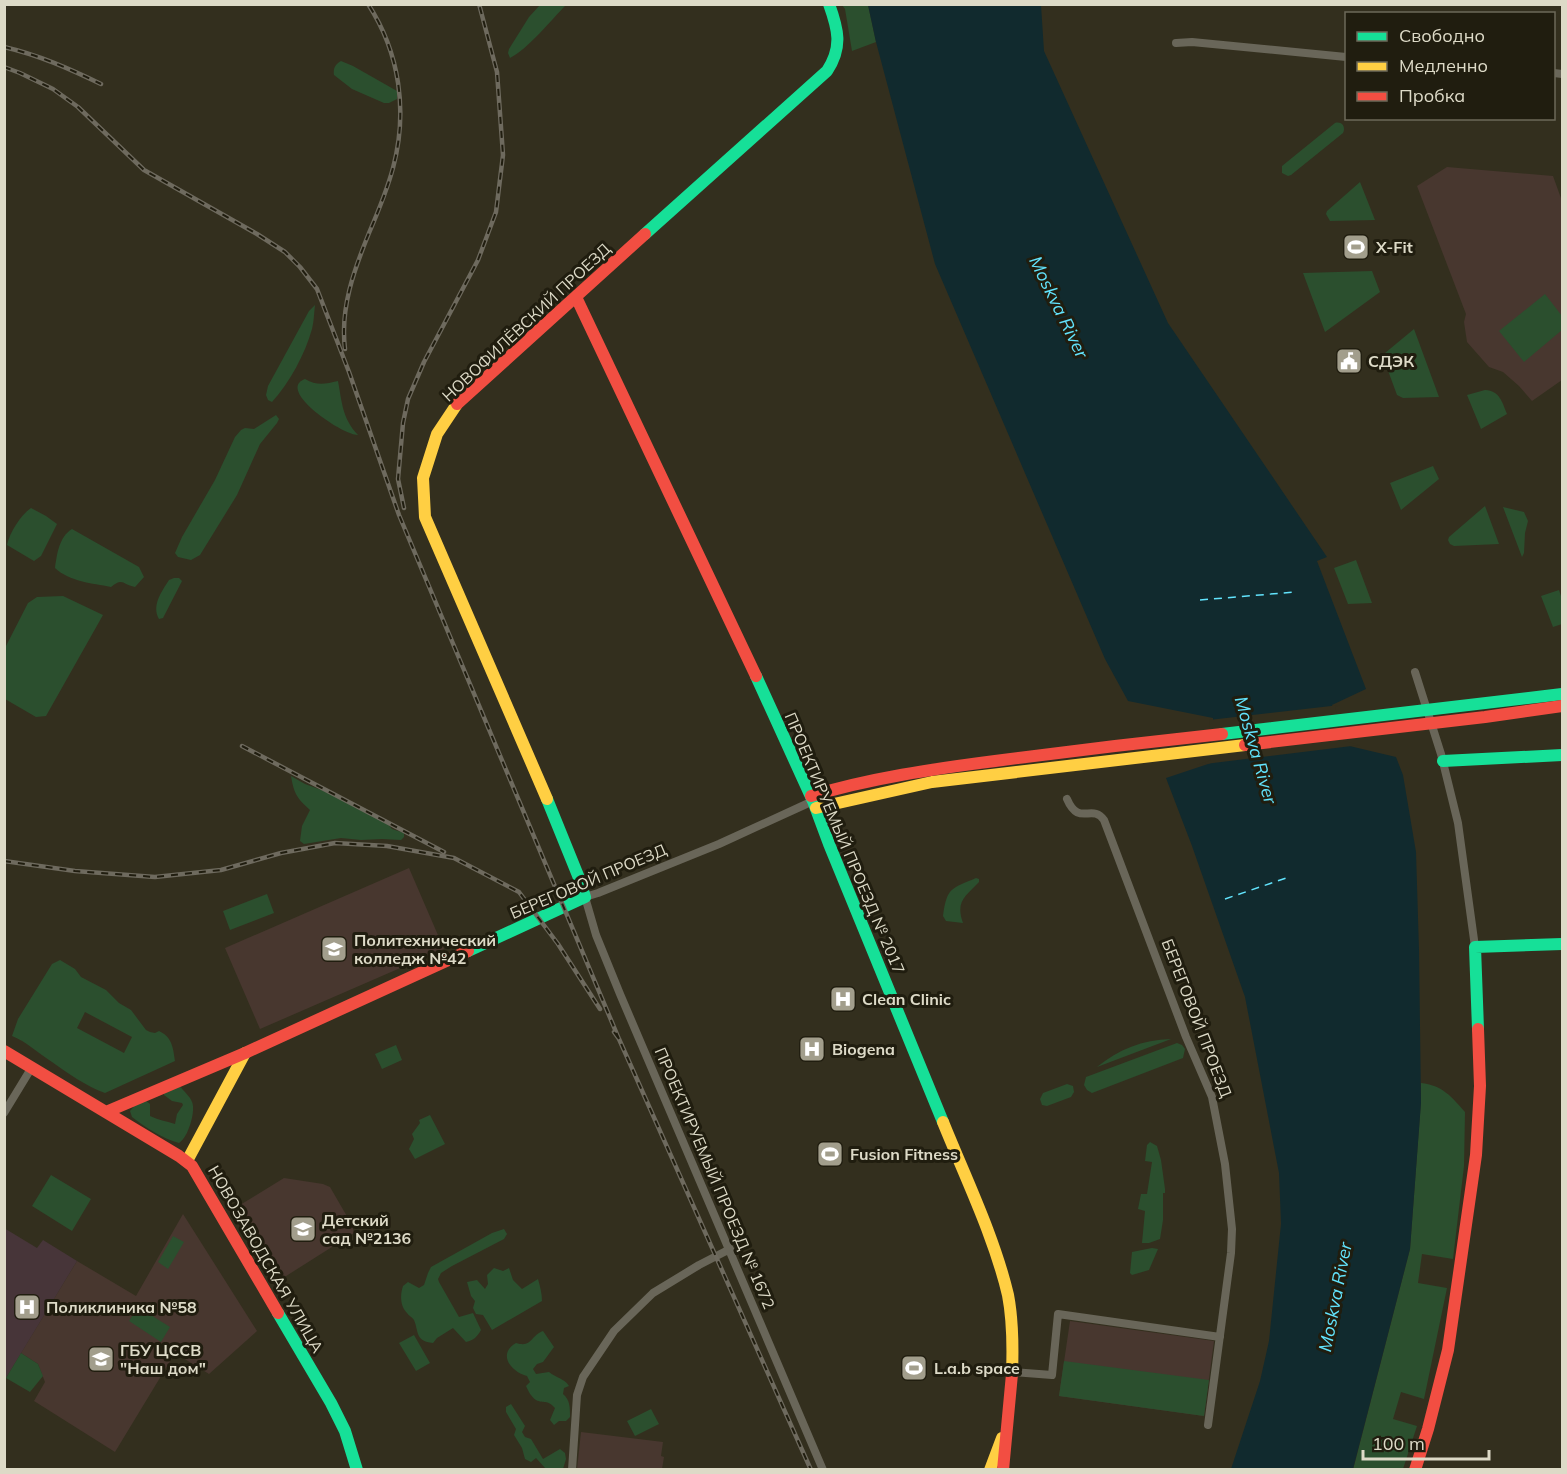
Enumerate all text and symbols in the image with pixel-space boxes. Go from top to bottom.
legend [1345,12,1555,120]
text: Свободно [1399,24,1485,47]
text: Медленно [1399,54,1488,77]
text: Пробка [1399,84,1465,107]
sports icon: X-Fit [1341,232,1371,262]
place label: X-Fit [1375,237,1413,257]
street label: НОВОФИЛЁВСКИЙ ПРОЕЗД [438,238,615,405]
water label: Moskva River [1024,252,1094,363]
public building icon: СДЭК [1334,346,1364,376]
place label: СДЭК [1368,351,1414,371]
water label: Moskva River [1230,693,1283,808]
street label: ПРОЕКТИРУЕМЫЙ ПРОЕЗД № 2017 [781,709,909,977]
street label: БЕРЕГОВОЙ ПРОЕЗД [507,839,669,923]
place label: Политехнический колледж №42 [354,930,496,968]
school or university icon: Политехнический колледж №42 [319,934,349,964]
street label: БЕРЕГОВОЙ ПРОЕЗД [1158,936,1237,1100]
hospital icon: Clean Clinic [828,984,858,1014]
place label: Clean Clinic [862,989,951,1009]
hospital icon: Biogena [797,1034,827,1064]
place label: Biogena [832,1039,895,1059]
street label: ПРОЕКТИРУЕМЫЙ ПРОЕЗД № 1672 [651,1044,779,1312]
sports icon: Fusion Fitness [815,1139,845,1169]
place label: Fusion Fitness [850,1144,958,1164]
street label: НОВОЗАВОДСКАЯ УЛИЦА [204,1162,328,1356]
place label: Детский сад №2136 [322,1210,412,1248]
school or university icon: Детский сад №2136 [288,1214,318,1244]
water label: Moskva River [1313,1239,1357,1354]
hospital icon: Поликлиника №58 [12,1292,42,1322]
place label: Поликлиника №58 [46,1297,197,1317]
place label: ГБУ ЦССВ "Наш дом" [120,1340,206,1378]
school or university icon: ГБУ ЦССВ "Наш дом" [86,1344,116,1374]
sports icon: L.a.b space [899,1353,929,1383]
place label: L.a.b space [934,1358,1020,1378]
scale bar [1363,1423,1489,1461]
text: 100 m [1372,1432,1425,1455]

